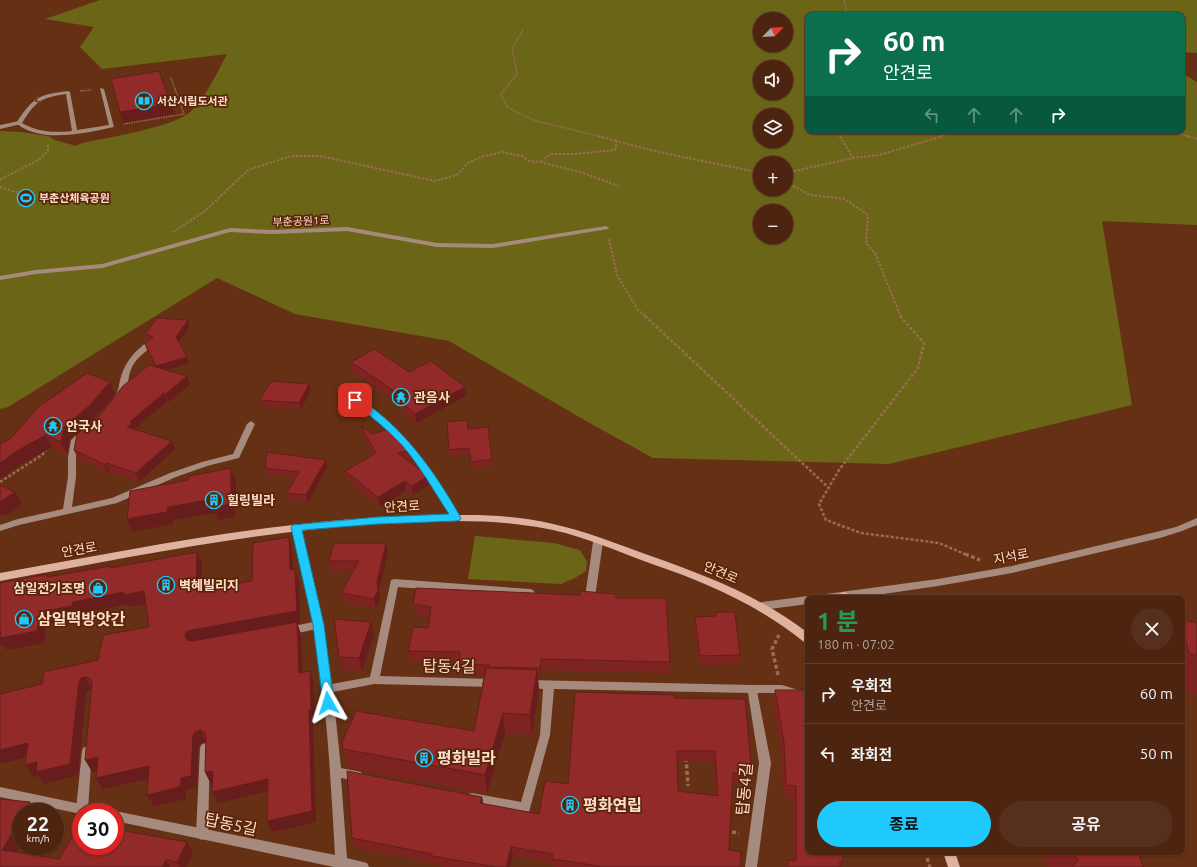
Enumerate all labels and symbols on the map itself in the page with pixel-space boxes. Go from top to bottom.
north arrow [753,12,793,52]
library icon: 서산시립도서관 [134,91,154,111]
one-way arrow [35,95,42,102]
place label: 서산시립도서관 [157,95,228,107]
sports icon: 부춘산체육공원 [16,188,36,208]
place label: 부춘산체육공원 [39,192,110,204]
street label: 부춘공원1로 [272,214,330,228]
pin [338,383,372,417]
temple icon: 관음사 [391,387,411,407]
place label: 관음사 [414,390,450,404]
temple icon: 안국사 [43,416,63,436]
place label: 안국사 [66,419,102,433]
building icon: 힐링빌라 [204,490,224,510]
place label: 힐링빌라 [227,493,275,507]
street label: 안견로 [384,498,420,514]
street label: 안견로 [60,539,98,559]
street label: 지석로 [992,546,1030,566]
street label: 안견로 [702,559,740,585]
building icon: 벽혜빌리지 [156,575,176,595]
shop icon: 삼일전기조명 [88,578,108,598]
place label: 벽혜빌리지 [179,578,239,592]
place label: 삼일전기조명 [13,581,85,595]
shop icon: 삼일떡방앗간 [14,609,34,629]
place label: 삼일떡방앗간 [37,610,126,628]
street label: 탑동4길 [422,657,476,675]
position arrow [307,682,349,724]
building icon: 평화빌라 [414,748,434,768]
place label: 평화빌라 [437,749,496,767]
street label: 탑동4길 [733,762,755,816]
building icon: 평화연립 [560,795,580,815]
place label: 평화연립 [583,796,642,814]
speed limit sign: 30 [72,803,124,855]
street label: 탑동5길 [203,810,259,838]

